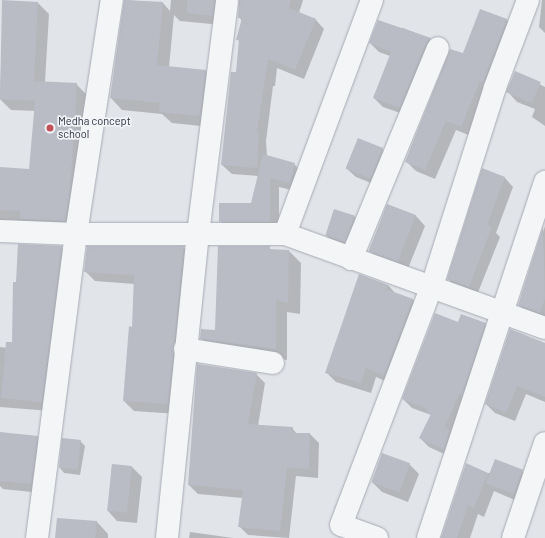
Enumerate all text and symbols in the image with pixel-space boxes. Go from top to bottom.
place label: Medha concept school [58,115,131,141]
marker: Medha concept school [45,123,55,133]

